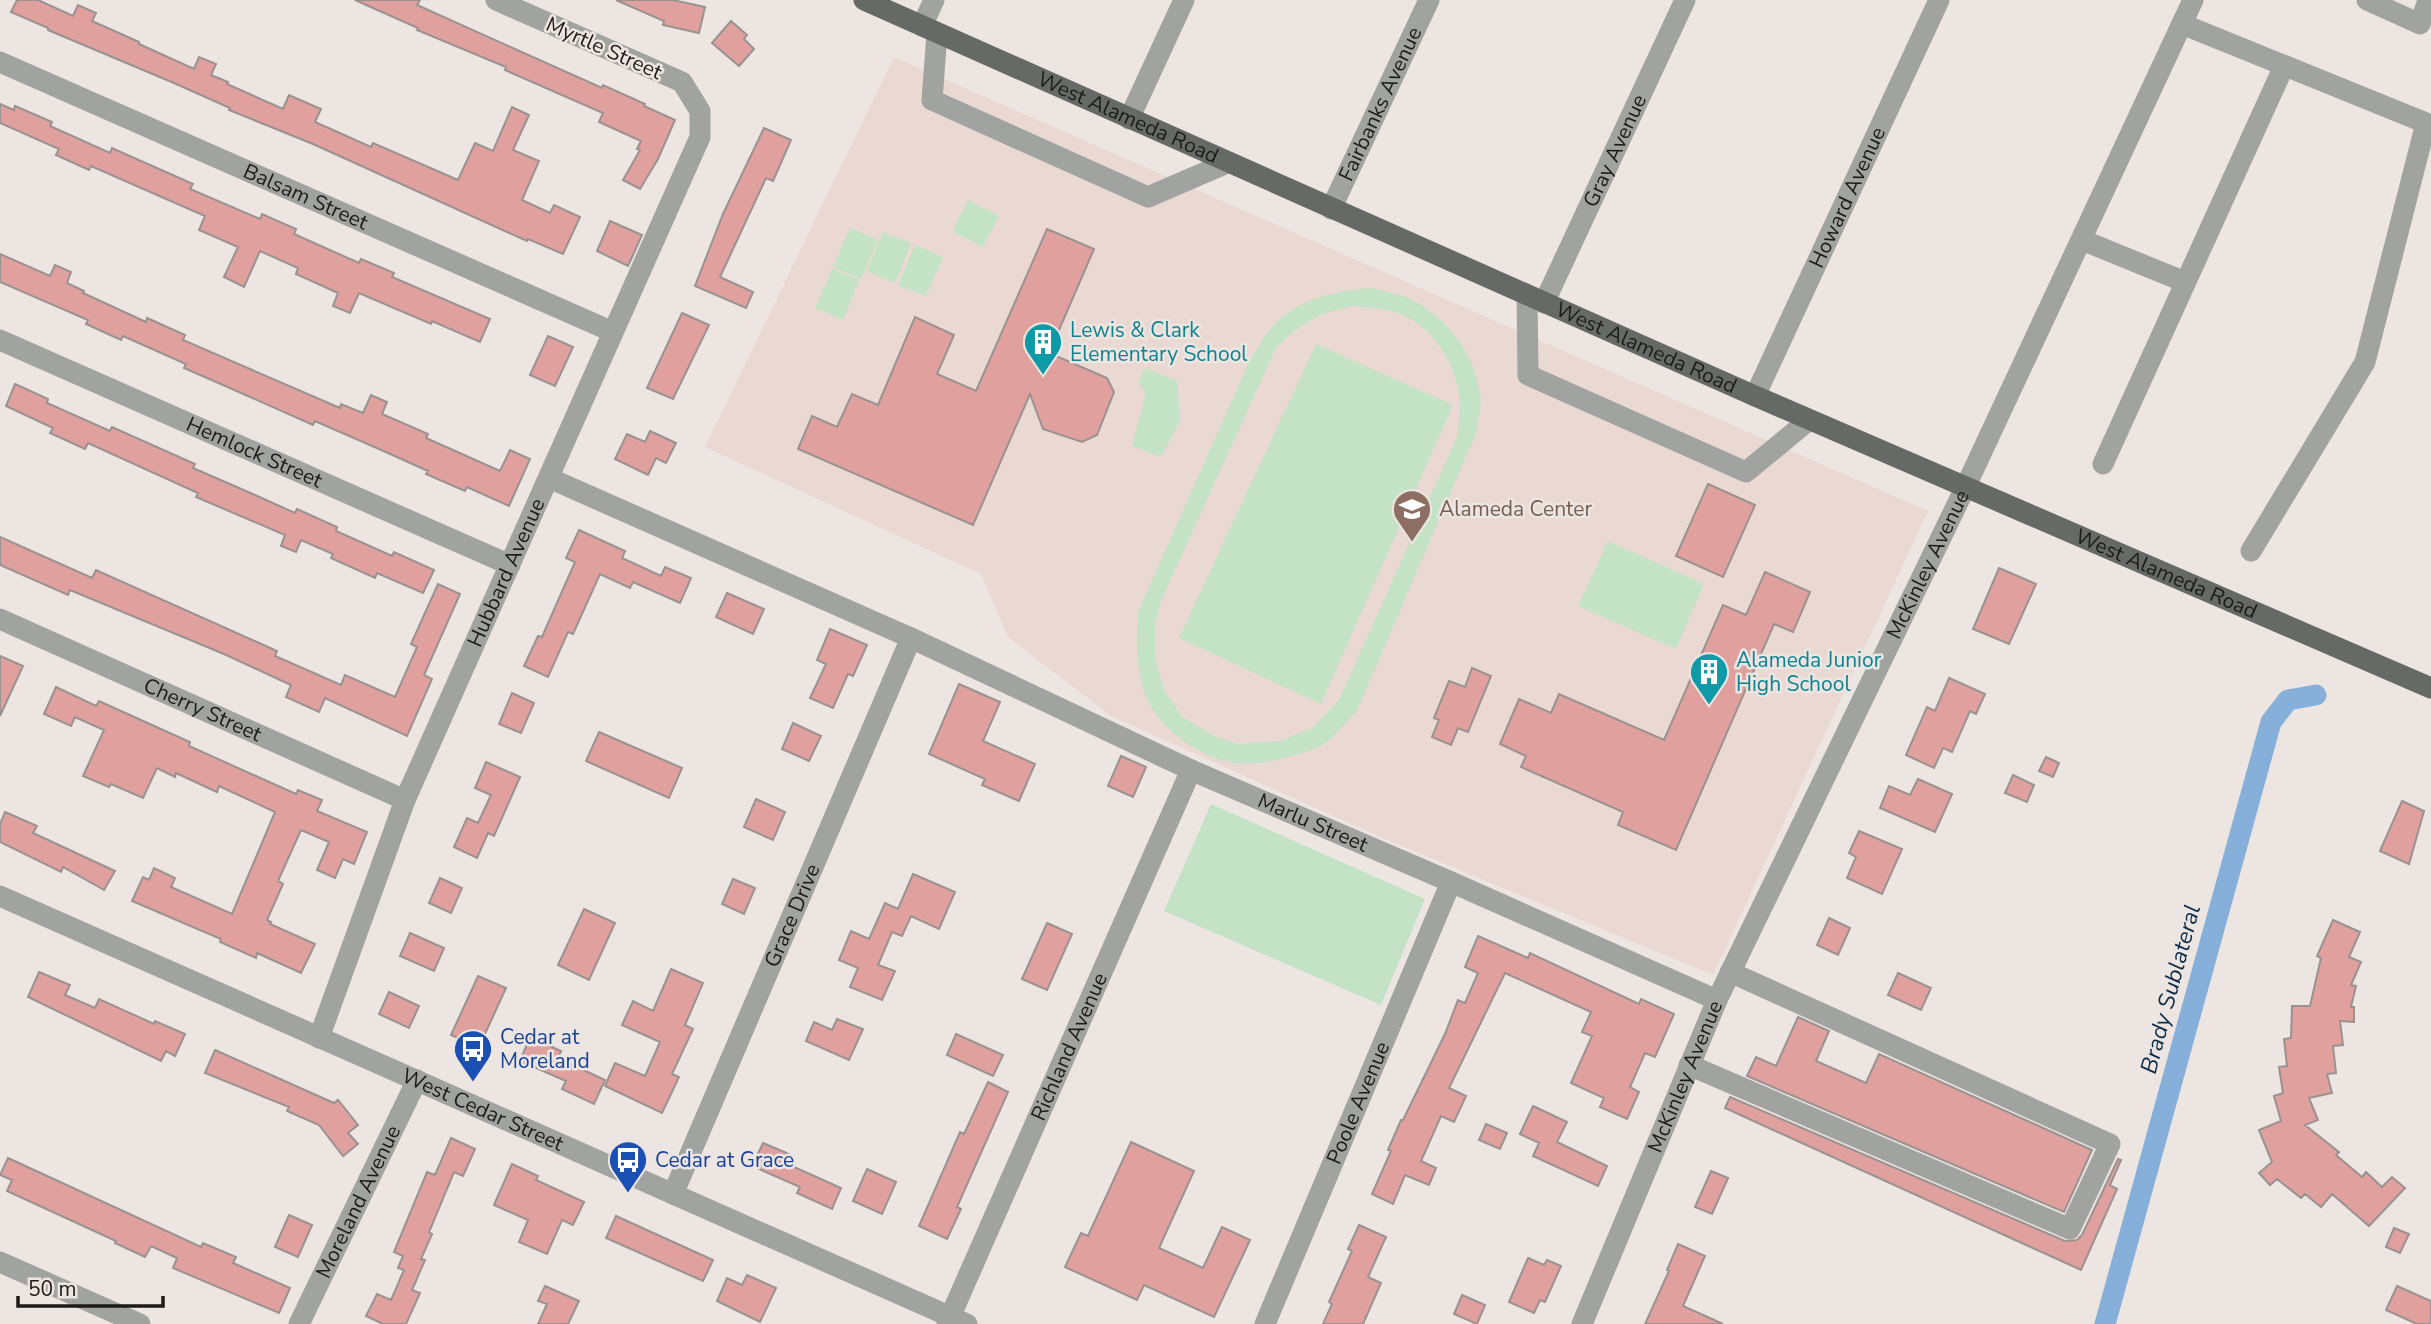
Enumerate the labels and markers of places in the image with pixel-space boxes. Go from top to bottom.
place label: Lewis & Clark Elementary School [1070,316,1248,368]
building icon: Lewis & Clark Elementary School [1022,321,1064,376]
school or university icon: Alameda Center [1391,488,1433,543]
place label: Alameda Center [1439,495,1592,523]
place label: Alameda Junior High School [1736,646,1882,698]
building icon: Alameda Junior High School [1688,651,1730,706]
place label: Cedar at Moreland [500,1023,590,1075]
bus stop icon: Cedar at Moreland [452,1028,494,1083]
bus stop icon: Cedar at Grace [607,1139,649,1194]
place label: Cedar at Grace [655,1146,794,1174]

